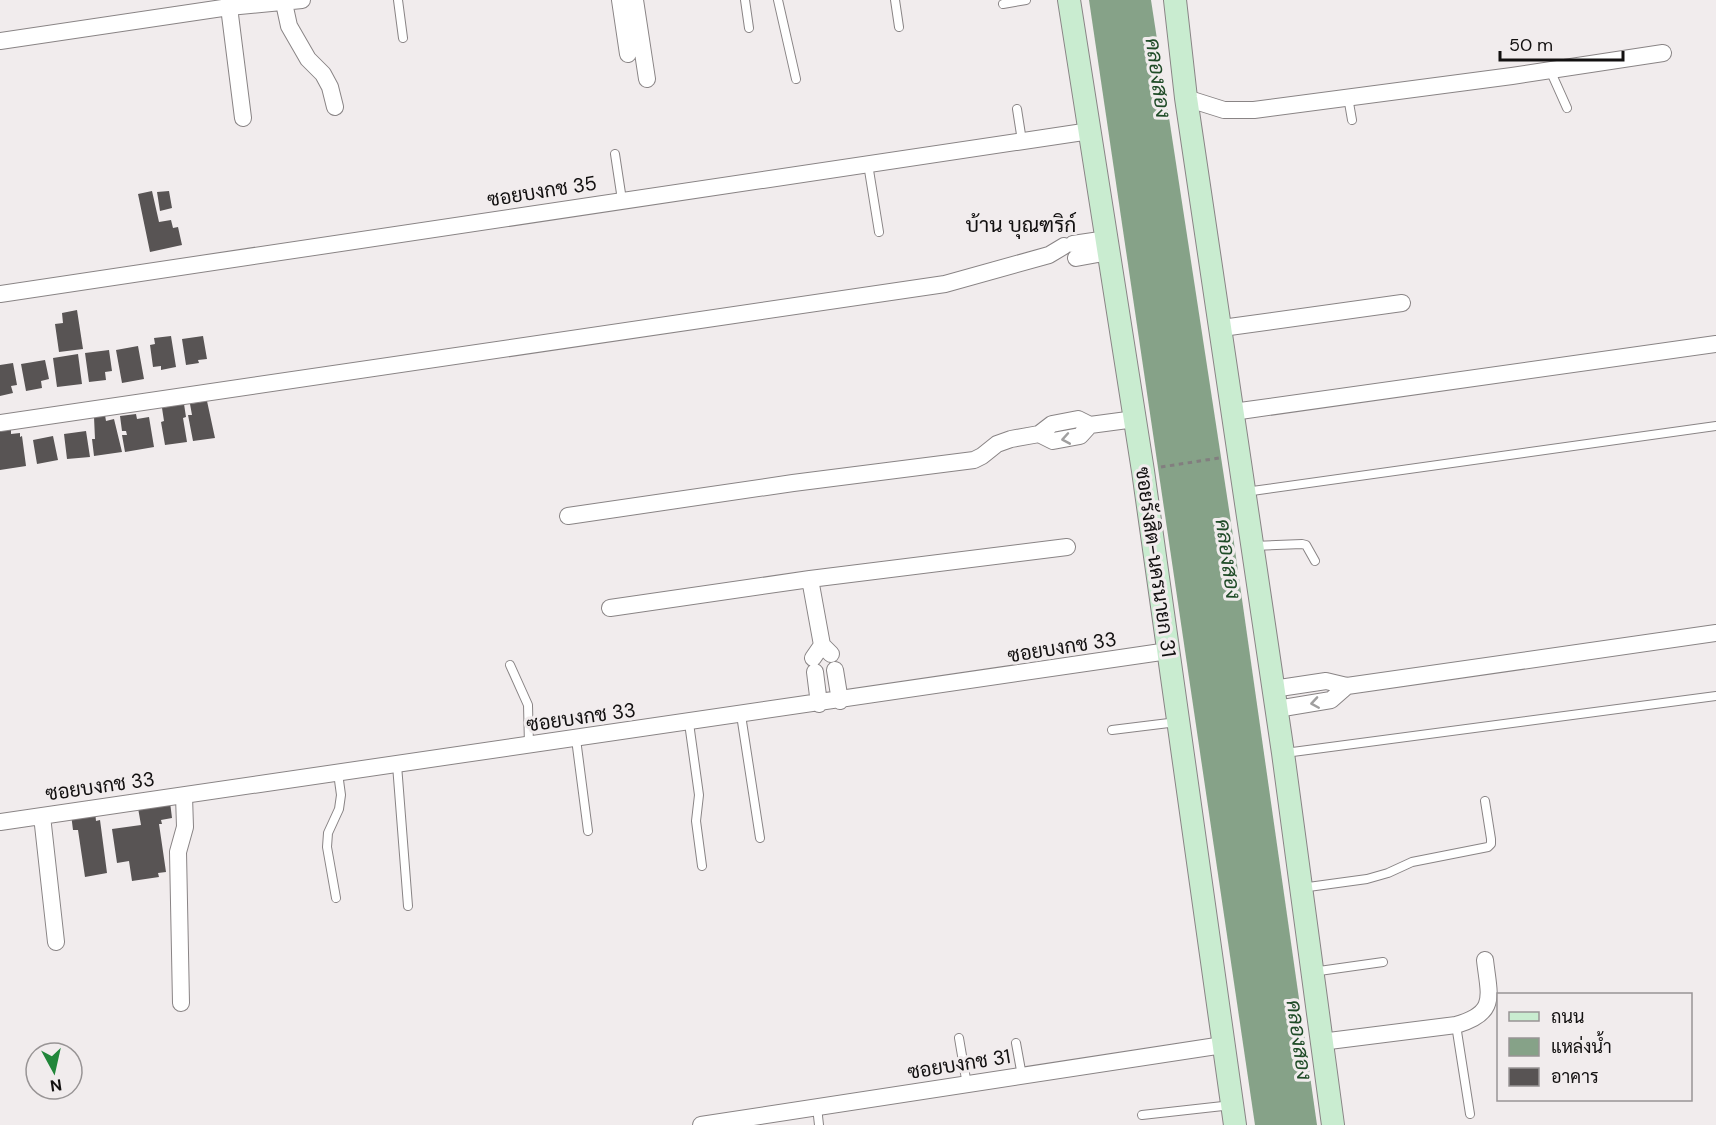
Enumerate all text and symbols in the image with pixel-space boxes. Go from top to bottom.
scale bar [1500,24,1623,62]
text: 50 m [1509,33,1553,57]
water label: คลองสอง [1139,36,1177,120]
street label: ซอยบงกช 35 [485,170,599,212]
district label: บ้าน บุณฑริก์ [966,211,1076,239]
one-way arrow [1062,432,1072,445]
street label: ซอยรังสิต-นครนายก 31 [1130,465,1182,659]
water label: คลองสอง [1209,517,1247,601]
street label: ซอยบงกช 33 [1006,626,1118,668]
street label: ซอยบงกช 33 [525,696,637,738]
one-way arrow [1310,696,1320,709]
street label: ซอยบงกช 33 [44,765,156,807]
legend [1497,993,1692,1101]
water label: คลองสอง [1280,998,1318,1082]
text: ถนน [1551,1005,1584,1029]
text: แหล่งน้ำ [1551,1031,1612,1059]
north arrow [24,1041,84,1101]
street label: ซอยบงกช 31 [906,1043,1012,1085]
text: อาคาร [1551,1065,1599,1089]
text: N [49,1074,63,1097]

